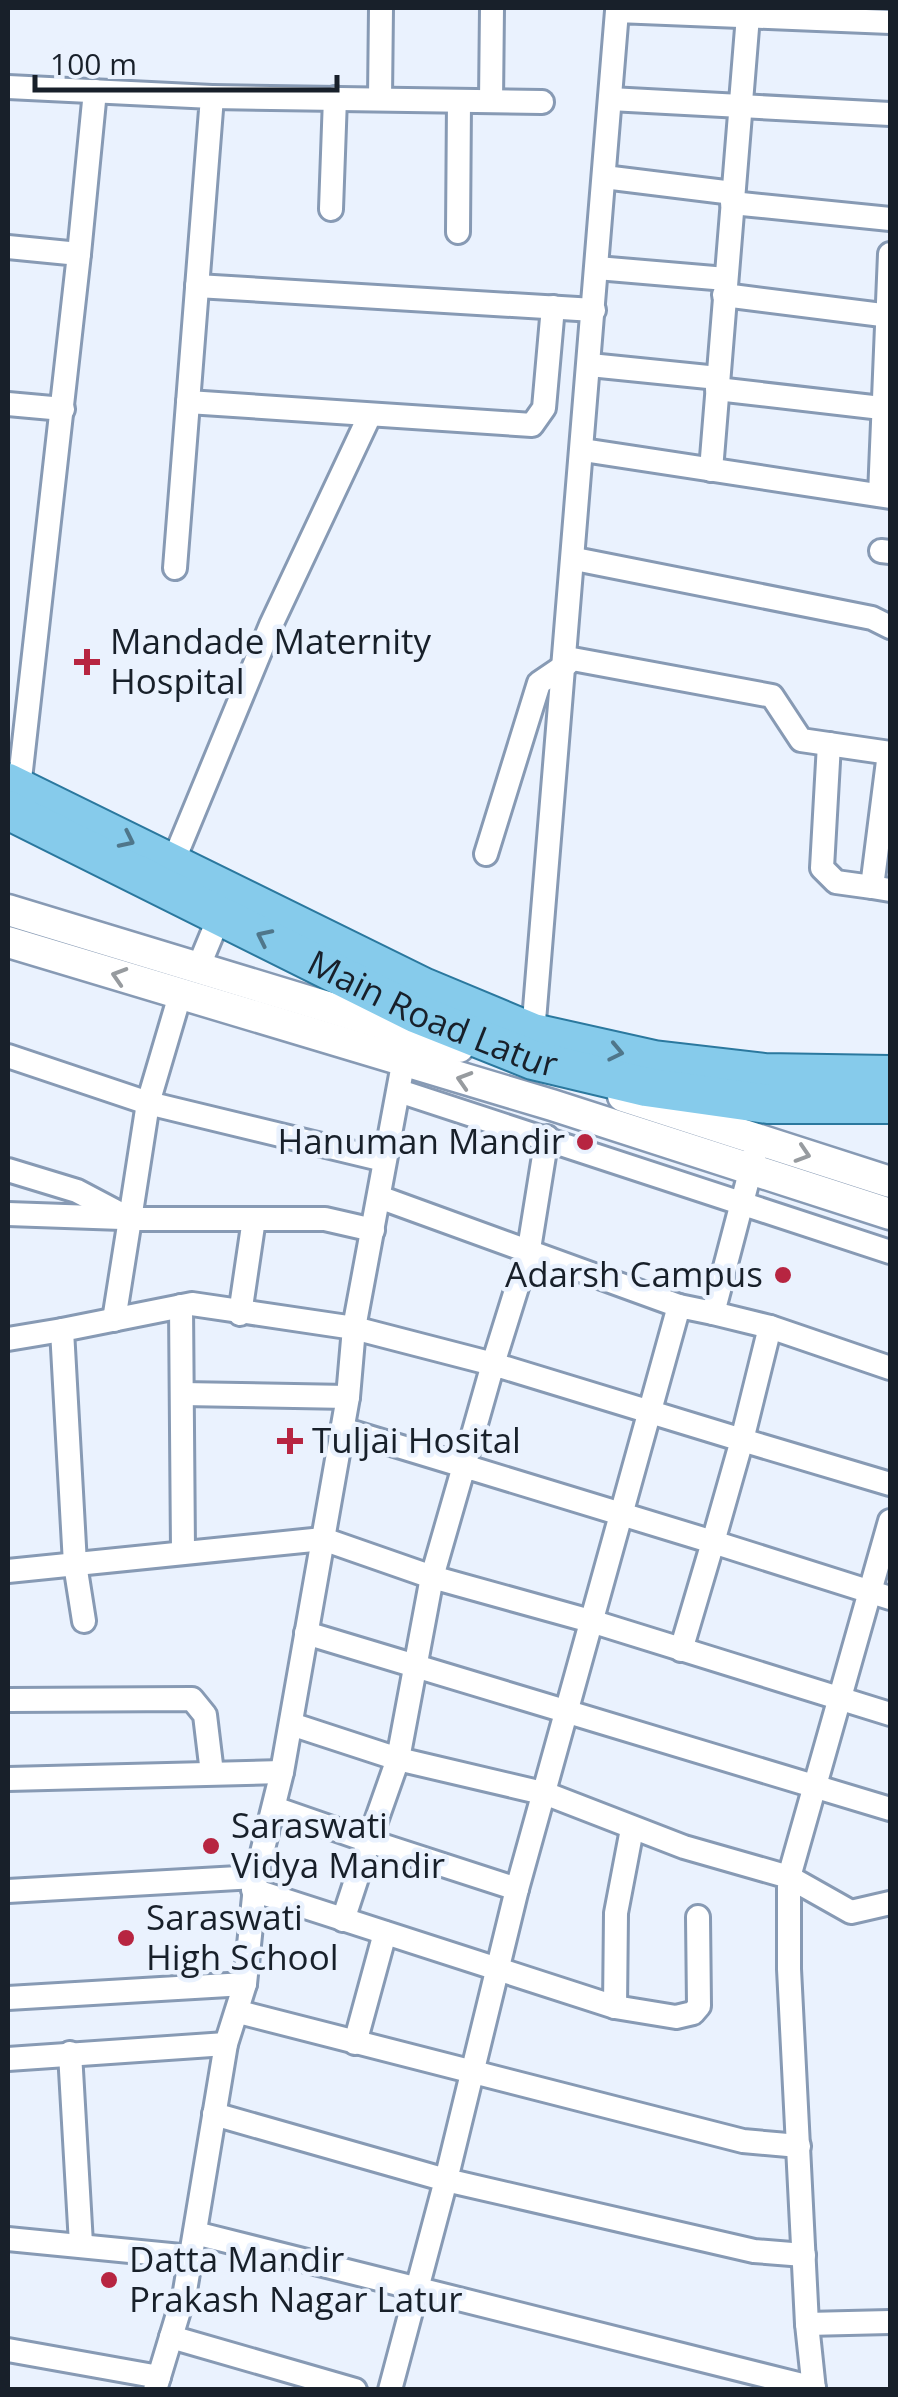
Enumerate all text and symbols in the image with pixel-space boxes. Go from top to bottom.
scale bar [35,30,338,92]
text: 100 m [50,43,137,84]
place label: Mandade Maternity Hospital [110,617,432,704]
marker: Mandade Maternity Hospital [74,649,100,675]
one-way arrow [117,827,135,847]
one-way arrow [257,930,275,950]
street label: Main Road Latur [300,938,563,1087]
one-way arrow [111,967,128,988]
one-way arrow [607,1040,624,1061]
one-way arrow [456,1071,473,1092]
place label: Hanuman Mandir [277,1117,565,1164]
marker: Hanuman Mandir [574,1131,596,1153]
one-way arrow [794,1143,811,1163]
place label: Adarsh Campus [505,1250,763,1297]
marker: Adarsh Campus [772,1264,794,1286]
place label: Tuljai Hosital [312,1416,521,1463]
marker: Tuljai Hosital [277,1428,303,1454]
place label: Saraswati Vidya Mandir [231,1801,445,1888]
marker: Saraswati Vidya Mandir [200,1835,222,1857]
place label: Saraswati High School [146,1893,339,1980]
marker: Saraswati High School [115,1927,137,1949]
place label: Datta Mandir Prakash Nagar Latur [129,2235,463,2322]
marker: Datta Mandir Prakash Nagar Latur [98,2269,120,2291]

